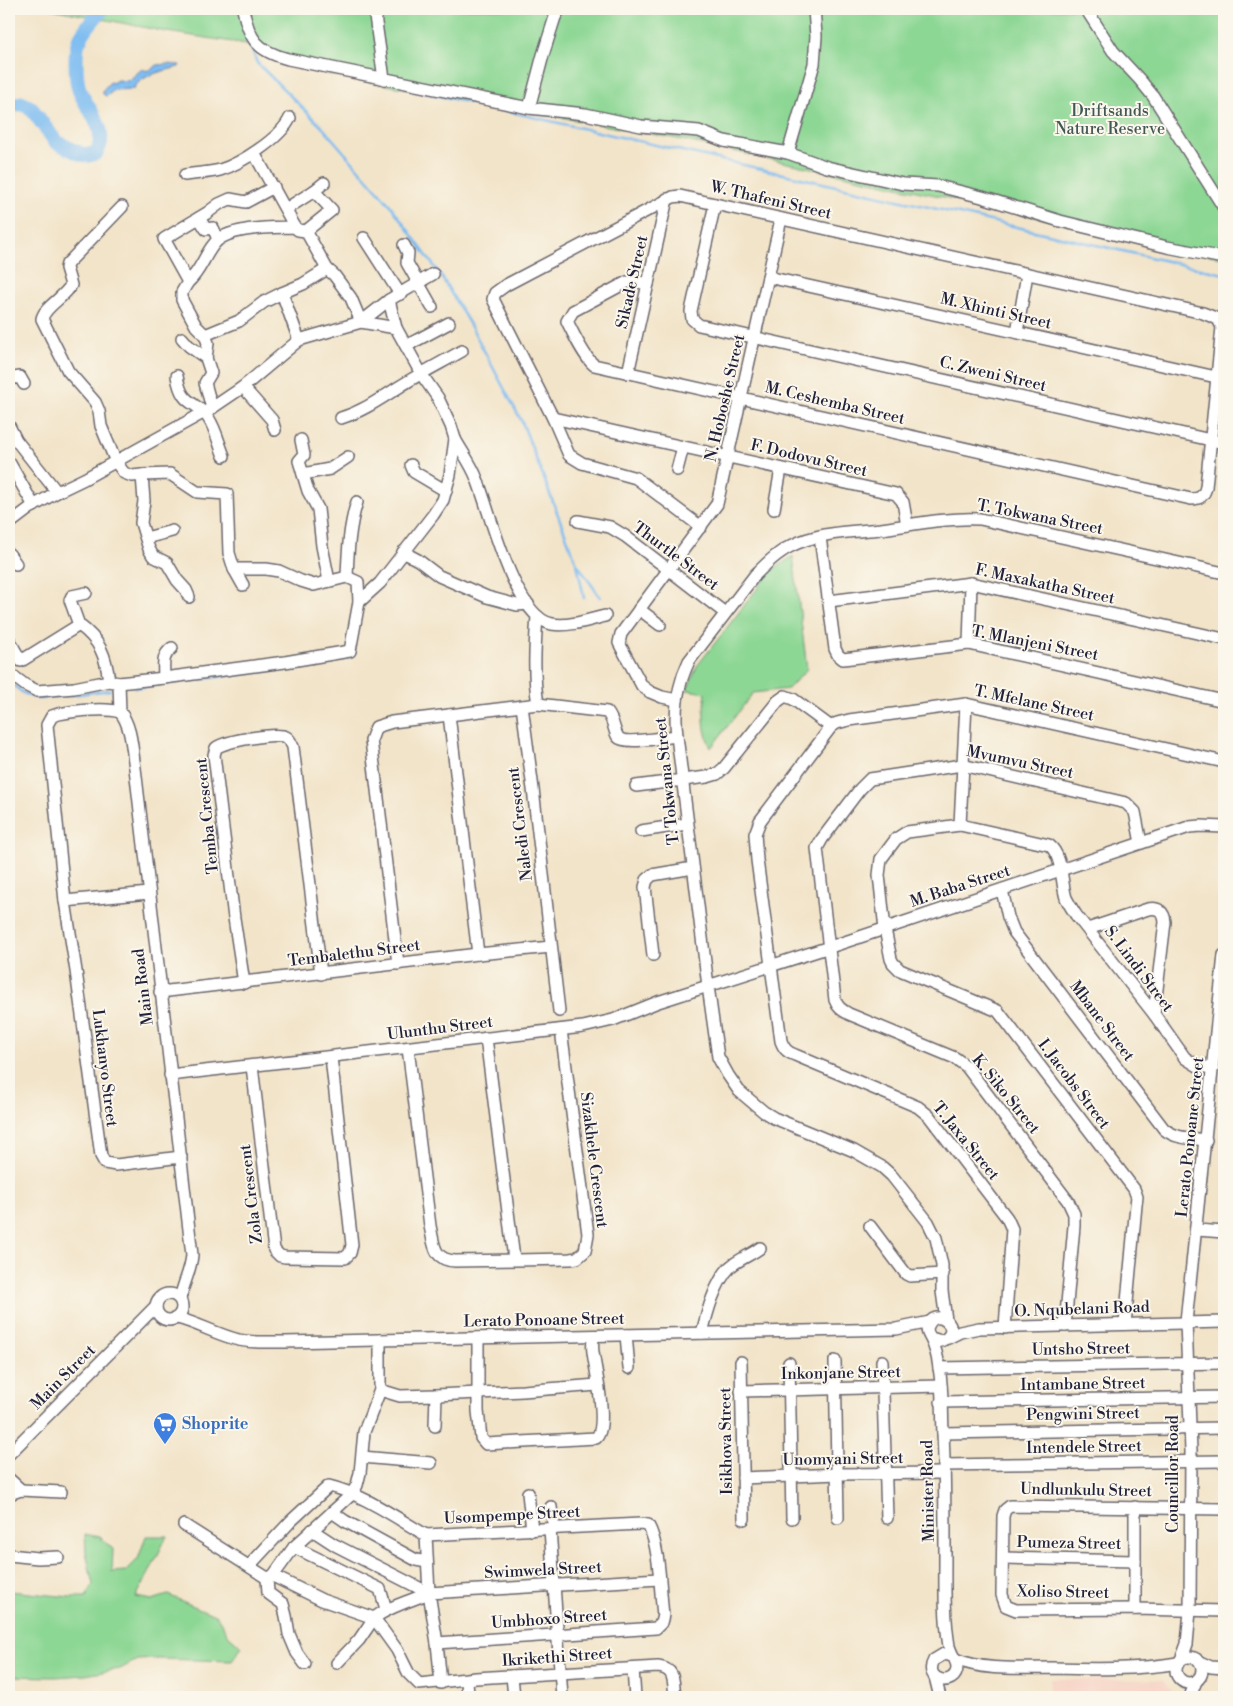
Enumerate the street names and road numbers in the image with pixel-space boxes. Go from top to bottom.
street label: W. Thafeni Street [707,176,834,224]
street label: Sikade Street [612,233,653,331]
street label: M. Xhinti Street [938,288,1054,334]
street label: N. Hoboshe Street [701,332,749,464]
street label: C. Zweni Street [938,352,1049,396]
street label: M. Ceshemba Street [763,377,907,429]
street label: F. Dodovu Street [749,435,870,481]
street label: T. Tokwana Street [975,495,1105,539]
street label: Thurtle Street [629,517,723,595]
street label: F. Maxakatha Street [973,559,1117,609]
street label: T. Mlanjeni Street [970,621,1100,665]
street label: T. Mfelane Street [972,681,1096,726]
street label: T. Tokwana Street [650,716,684,846]
street label: Mvumvu Street [965,741,1076,783]
street label: Temba Crescent [191,757,223,875]
street label: Naledi Crescent [503,766,537,882]
street label: M. Baba Street [907,860,1013,912]
street label: S. Lindi Street [1100,922,1178,1016]
street label: Tembalethu Street [287,935,422,971]
street label: Main Road [128,947,158,1027]
street label: Mbane Street [1065,977,1139,1066]
street label: Lukhanyo Street [88,1008,122,1128]
street label: Ulunthu Street [386,1012,494,1044]
street label: I. Jacobs Street [1034,1035,1115,1133]
street label: K. Siko Street [968,1050,1044,1138]
street label: Lerato Ponoane Street [1172,1055,1208,1218]
street label: Sizakhele Crescent [576,1091,612,1229]
street label: T. Jaxa Street [928,1098,1004,1185]
street label: Zola Crescent [235,1143,267,1245]
street label: O. Nqubelani Road [1014,1297,1150,1321]
street label: Lerato Ponoane Street [463,1309,625,1331]
street label: Untsho Street [1031,1338,1131,1360]
street label: Main Street [26,1340,100,1414]
street label: Inkonjane Street [781,1362,902,1384]
street label: Intambane Street [1020,1373,1146,1395]
street label: Isikhova Street [715,1387,737,1495]
street label: Pengwini Street [1026,1403,1140,1425]
street label: Councillor Road [1163,1415,1183,1533]
street label: Intendele Street [1026,1436,1142,1458]
street label: Minister Road [917,1440,939,1542]
street label: Unomyani Street [782,1448,904,1470]
street label: Undlunkulu Street [1020,1479,1152,1501]
street label: Usompempe Street [443,1501,581,1529]
street label: Pumeza Street [1016,1532,1122,1554]
street label: Swimwela Street [484,1557,603,1583]
street label: Xoliso Street [1016,1581,1110,1603]
street label: Umbhoxo Street [490,1605,608,1633]
street label: Ikrikethi Street [501,1643,613,1671]

